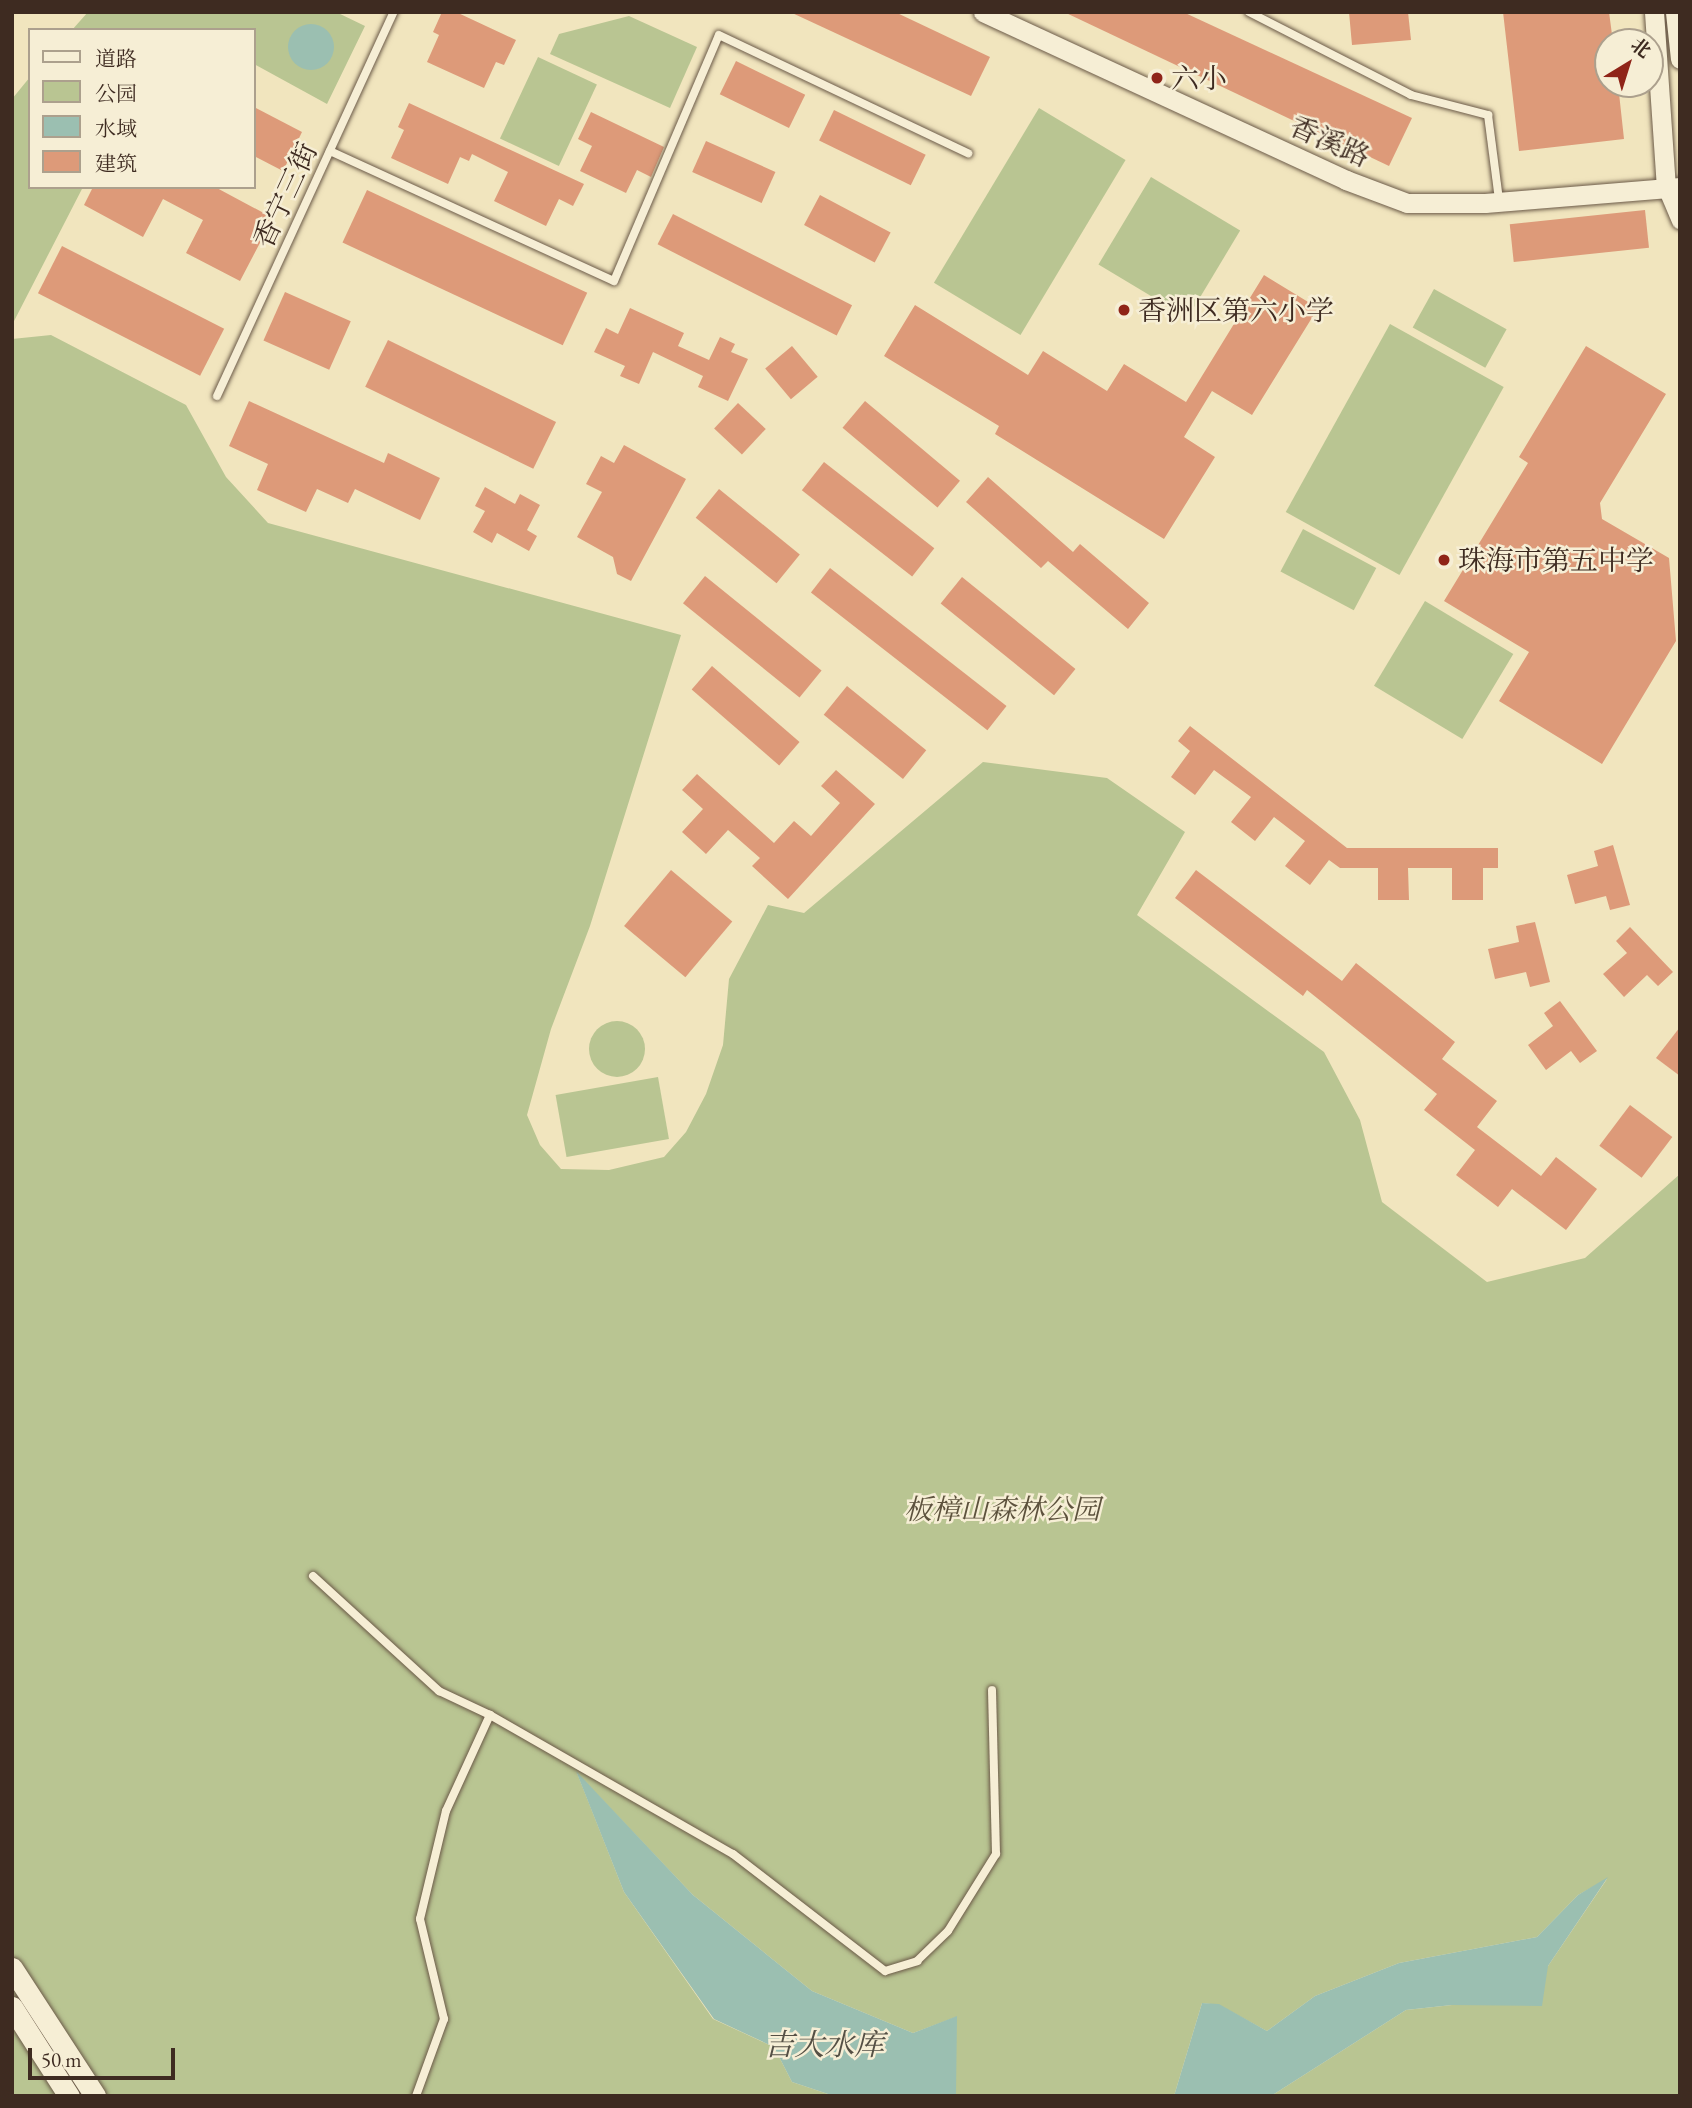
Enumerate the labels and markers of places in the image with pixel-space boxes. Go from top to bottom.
place label: 六小 [1171,61,1227,95]
marker: 六小 [1149,70,1165,86]
place label: 香洲区第六小学 [1138,293,1334,327]
marker: 香洲区第六小学 [1116,302,1132,318]
place label: 珠海市第五中学 [1458,543,1654,577]
marker: 珠海市第五中学 [1436,552,1452,568]

